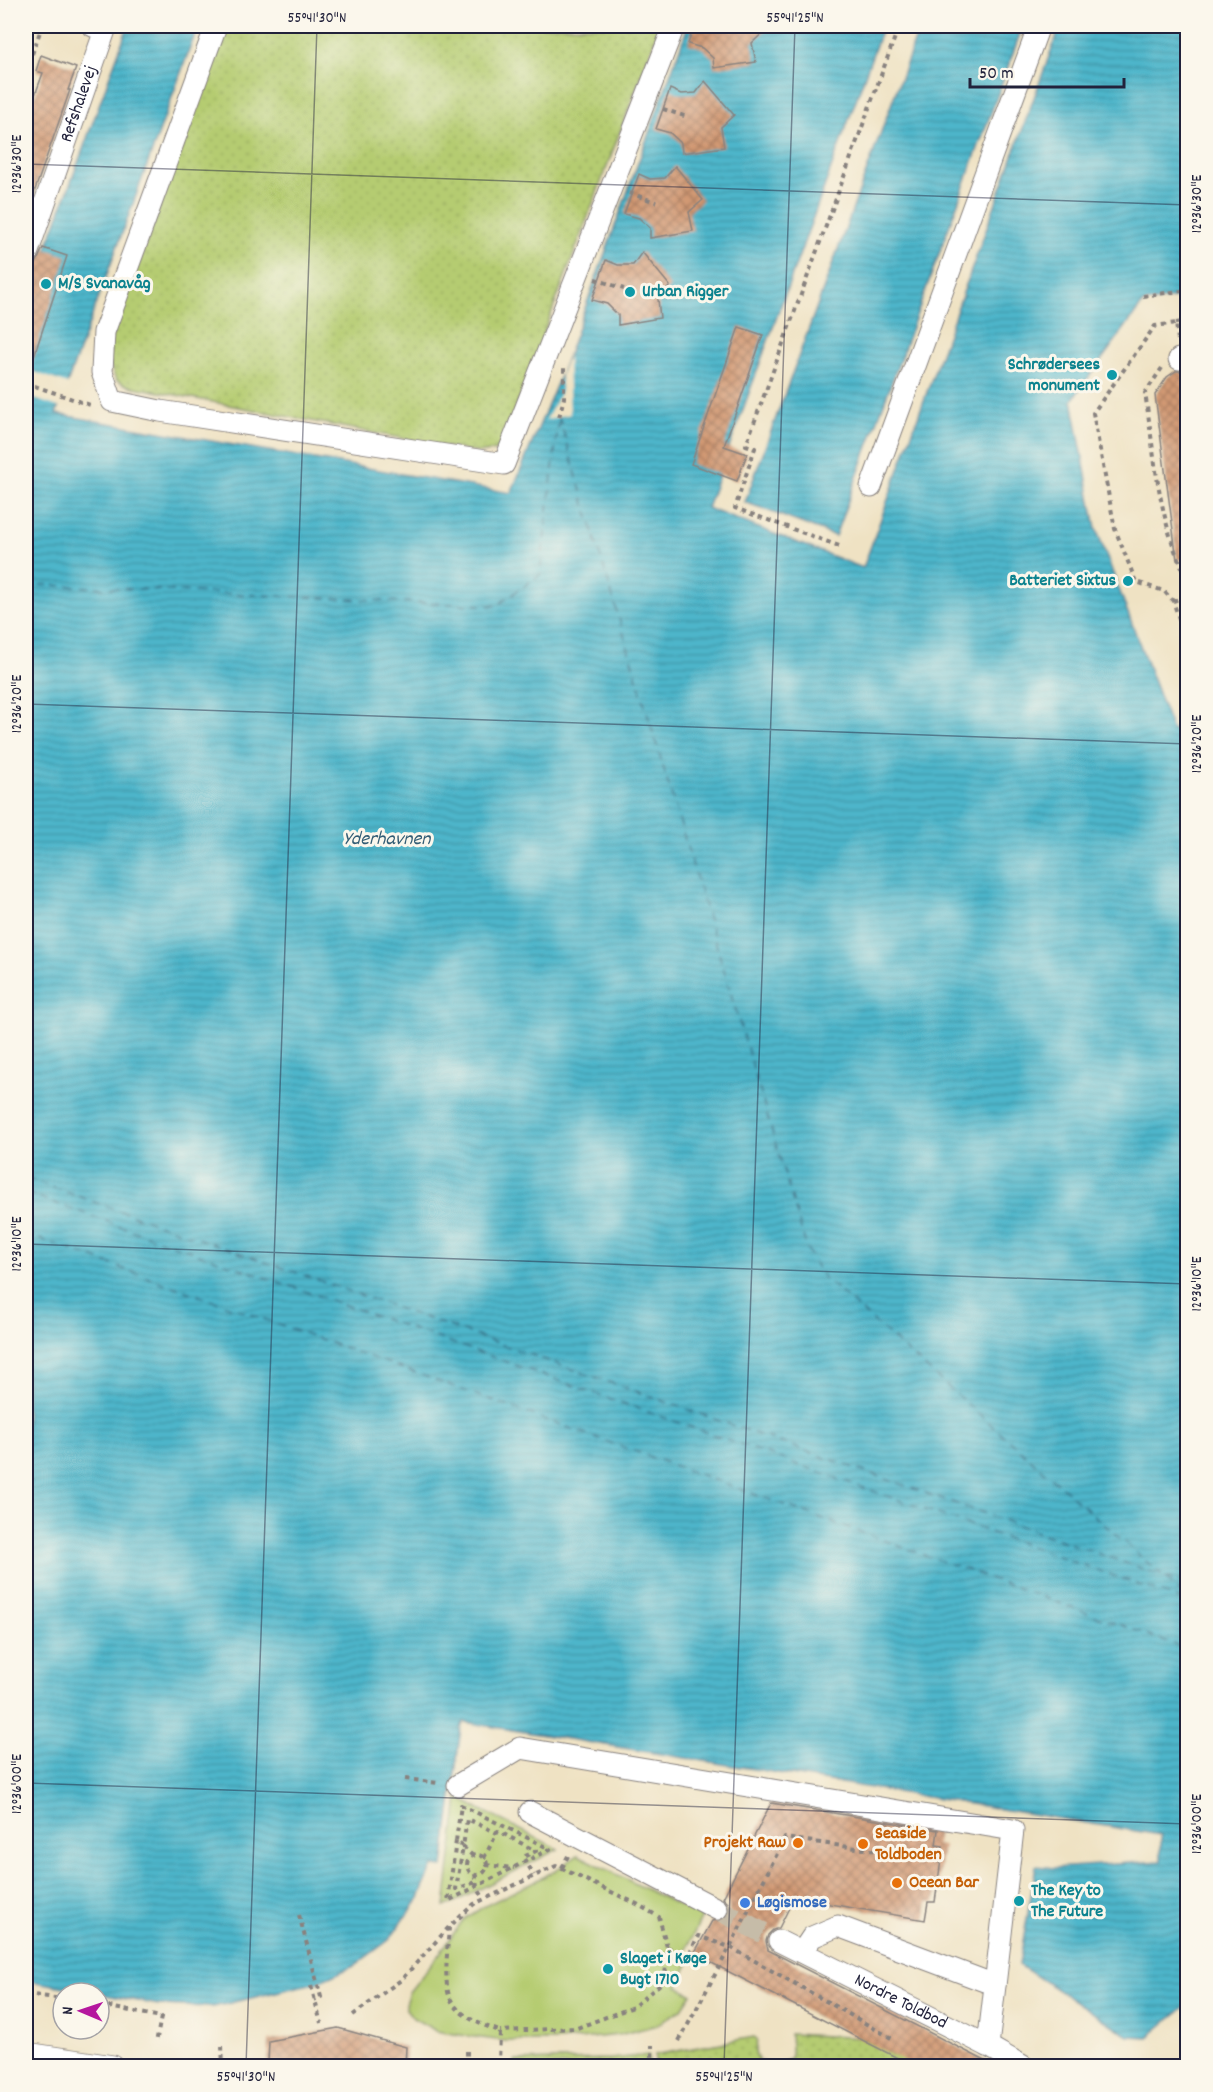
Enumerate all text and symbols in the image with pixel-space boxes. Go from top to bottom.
text: 55°41'30"N [288,8,346,30]
text: 55°41'25"N [766,8,824,30]
scale bar [970,51,1124,89]
street label: Refshalevej [54,62,104,146]
text: 50 m [979,62,1014,87]
text: 12°36'30"E [7,135,29,193]
text: 12°36'30"E [1187,175,1209,233]
place label: M/S Svanavåg [58,272,151,297]
marker: M/S Svanavåg [39,277,53,291]
place label: Urban Rigger [642,280,729,305]
marker: Urban Rigger [623,285,637,299]
place label: Schrødersees monument [1008,353,1100,399]
marker: Schrødersees monument [1105,368,1119,382]
place label: Batteriet Sixtus [1009,569,1116,594]
marker: Batteriet Sixtus [1121,574,1135,588]
text: 12°36'20"E [7,675,29,733]
text: 12°36'20"E [1187,715,1209,773]
water label: Yderhavnen [343,826,431,854]
text: 12°36'10"E [7,1216,29,1272]
text: 12°36'10"E [1187,1256,1209,1312]
text: 12°36'00"E [7,1754,29,1814]
text: 12°36'00"E [1187,1794,1209,1854]
place label: Seaside Toldboden [875,1822,942,1868]
place label: Projekt Raw [704,1831,786,1856]
marker: Projekt Raw [791,1836,805,1850]
marker: Seaside Toldboden [856,1837,870,1851]
place label: Ocean Bar [909,1871,979,1896]
marker: Ocean Bar [890,1876,904,1890]
place label: The Key to The Future [1031,1879,1103,1925]
place label: Løgismose [757,1891,827,1916]
marker: The Key to The Future [1012,1894,1026,1908]
marker: Løgismose [738,1896,752,1910]
place label: Slaget i Køge Bugt 1710 [620,1947,707,1993]
marker: Slaget i Køge Bugt 1710 [601,1962,615,1976]
street label: Nordre Toldbod [850,1968,951,2036]
north arrow [51,1981,111,2041]
text: N [57,2006,80,2015]
text: 55°41'30"N [217,2067,275,2089]
text: 55°41'25"N [695,2067,753,2089]

